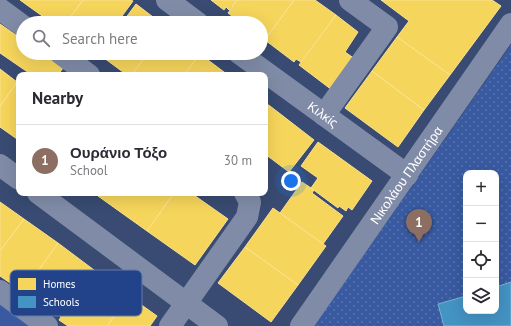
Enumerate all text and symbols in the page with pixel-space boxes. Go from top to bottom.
search box [16,16,268,60]
icon: search [30,27,52,49]
text: Search here [62,29,138,48]
text: Nearby [32,87,83,109]
street label: Κιλκίς [305,97,342,131]
street label: Νικολάου Πλαστήρα [366,122,446,227]
text: Ουράνιο Τόξο [70,143,167,162]
text: 1 [41,152,49,169]
text: 30 m [224,152,252,169]
text: School [70,162,108,179]
map controls [463,170,499,314]
button: + [463,170,499,206]
your location [281,171,301,191]
button: − [463,206,499,242]
pin: 1 [406,209,432,242]
button: locate [463,242,499,278]
legend [10,270,142,316]
text: Homes [43,277,76,291]
button: layers [463,278,499,314]
text: Schools [43,295,80,309]

